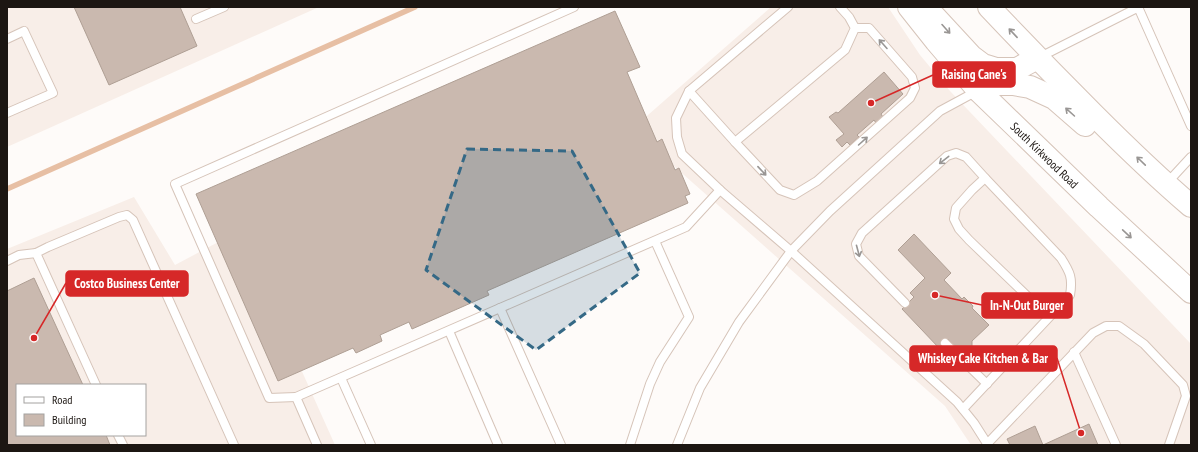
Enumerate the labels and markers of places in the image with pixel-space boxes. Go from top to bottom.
callout: Raising Cane's [933,62,1015,87]
callout: Costco Business Center [66,271,188,296]
callout: In-N-Out Burger [982,293,1072,318]
callout: Whiskey Cake Kitchen & Bar [910,346,1057,371]

